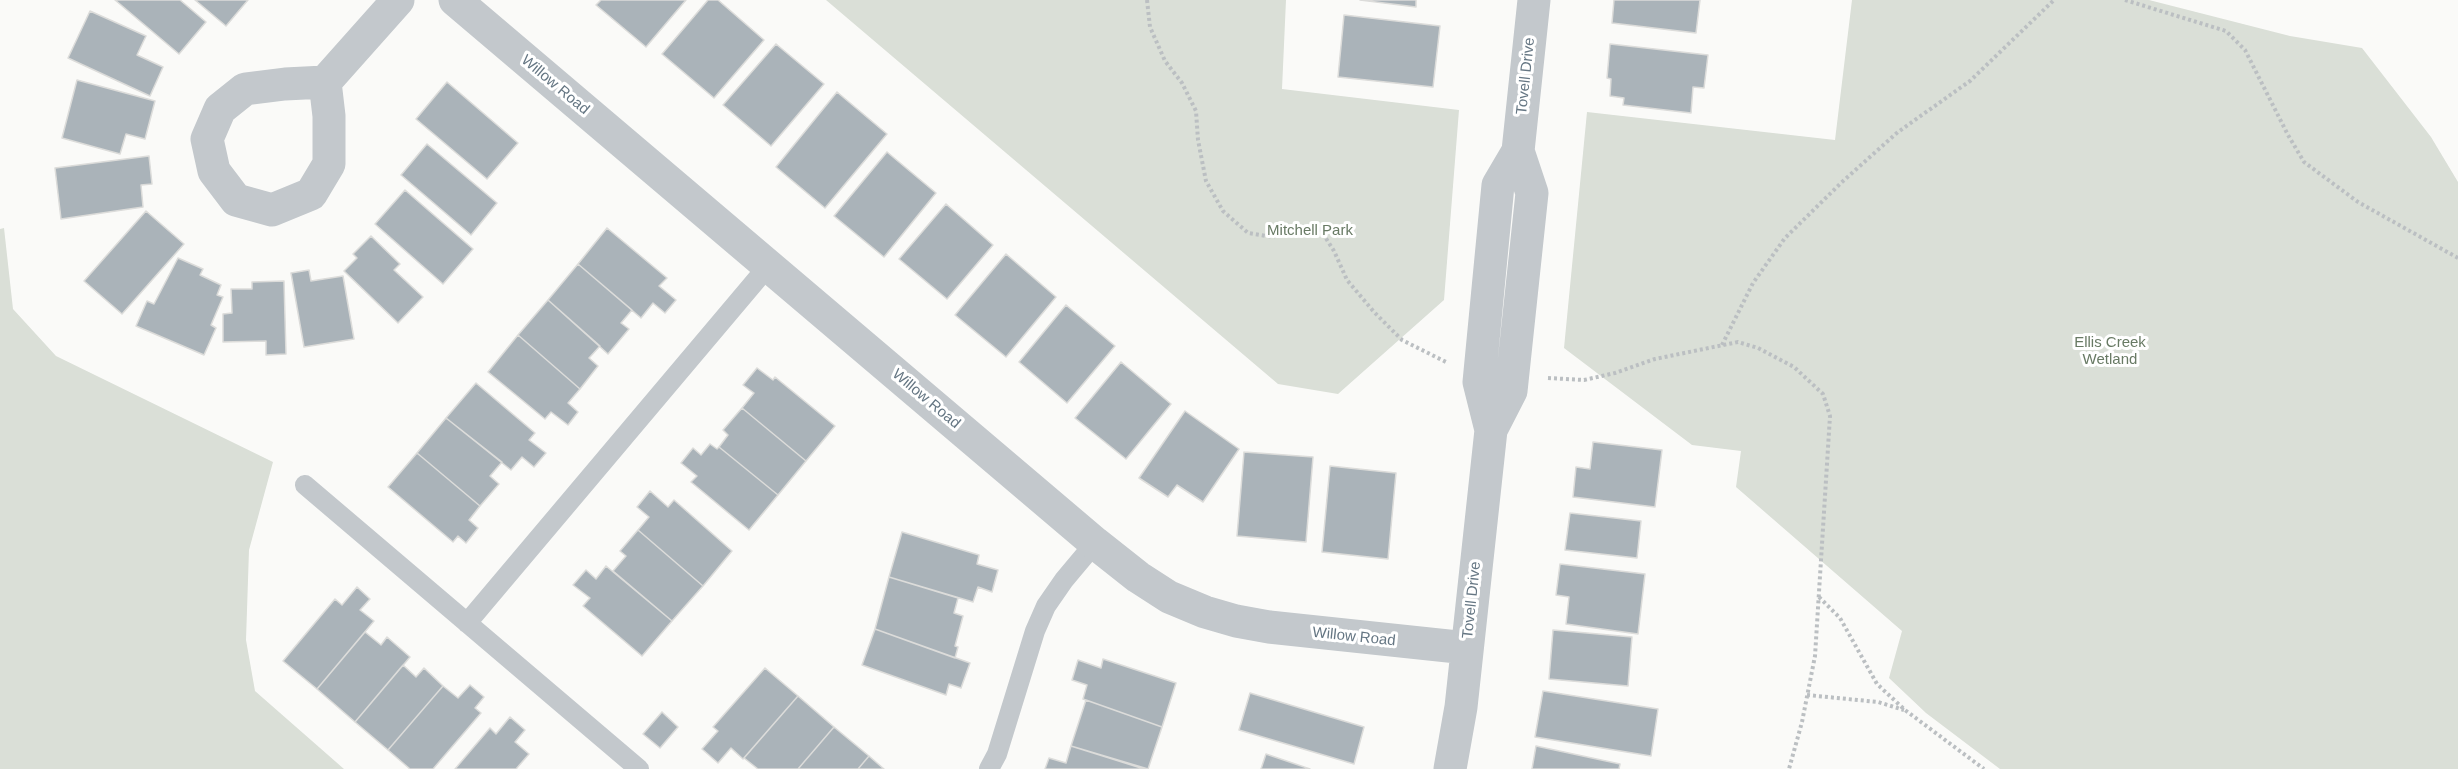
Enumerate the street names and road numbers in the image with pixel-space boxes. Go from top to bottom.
street label: Tovell Drive [1513,37,1539,115]
street label: Willow Road [517,51,593,119]
street label: Willow Road [888,365,964,433]
street label: Tovell Drive [1459,561,1485,639]
street label: Willow Road [1312,624,1396,650]

